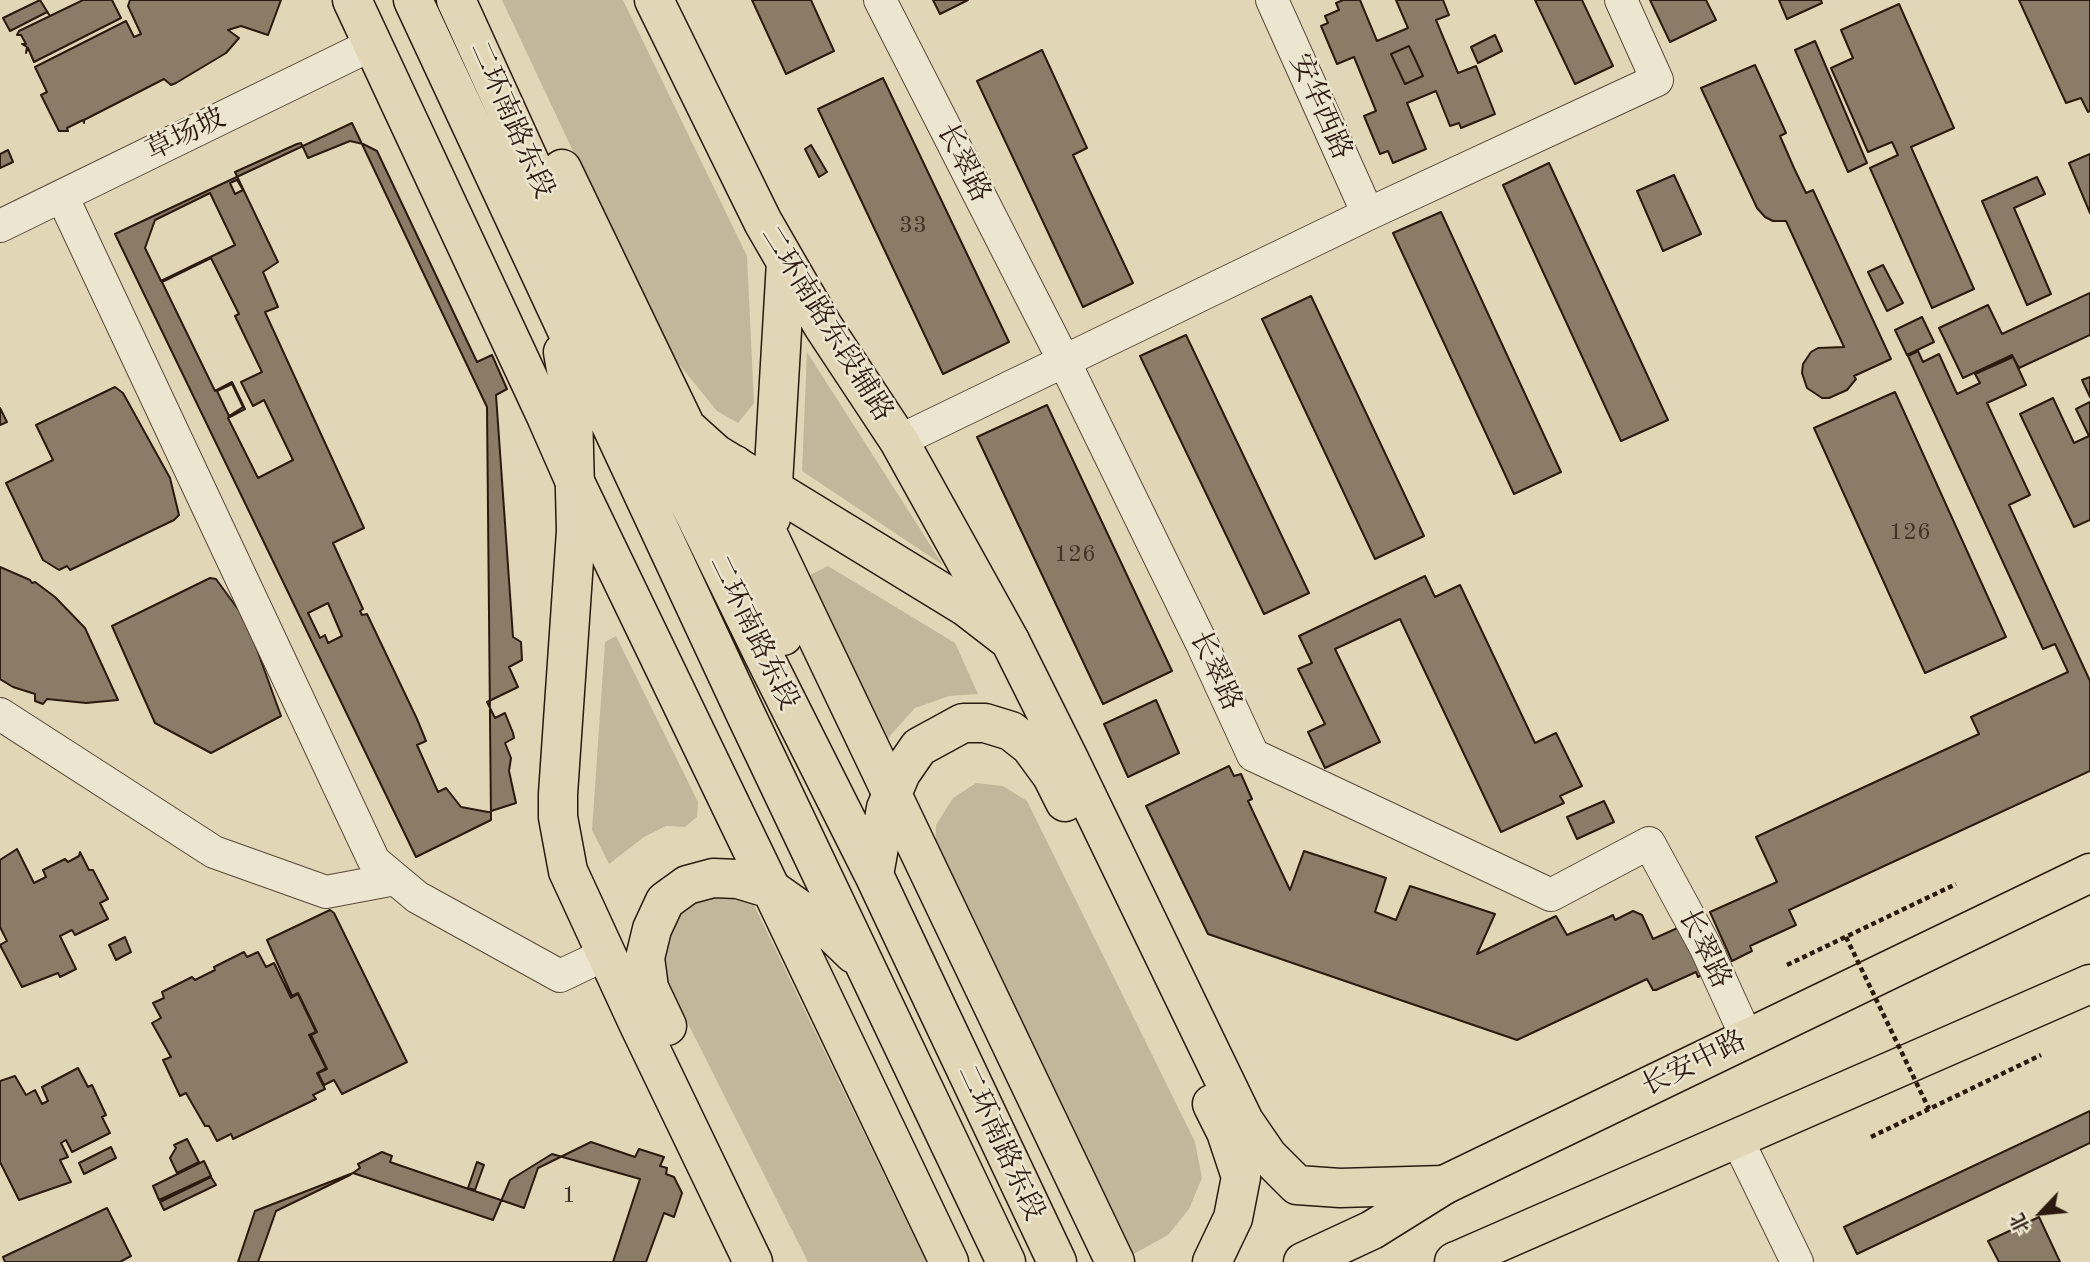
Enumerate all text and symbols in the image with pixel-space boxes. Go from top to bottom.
street label: 二环南路东段 [461,36,561,204]
street label: 安华西路 [1282,49,1358,165]
street label: 草场坡 [141,101,231,169]
street label: 长翠路 [929,118,997,208]
house number: 33 [899,212,927,240]
street label: 二环南路东段辅路 [752,220,900,428]
house number: 126 [1889,519,1931,547]
house number: 126 [1054,541,1096,569]
street label: 二环南路东段 [701,550,805,716]
street label: 长翠路 [1182,626,1248,716]
street label: 长翠路 [1670,904,1738,994]
street label: 长安中路 [1636,1024,1752,1104]
street label: 二环南路东段 [949,1060,1051,1226]
north arrow [2006,1178,2076,1248]
house number: 1 [562,1182,576,1210]
text: 北 [2009,1210,2034,1235]

